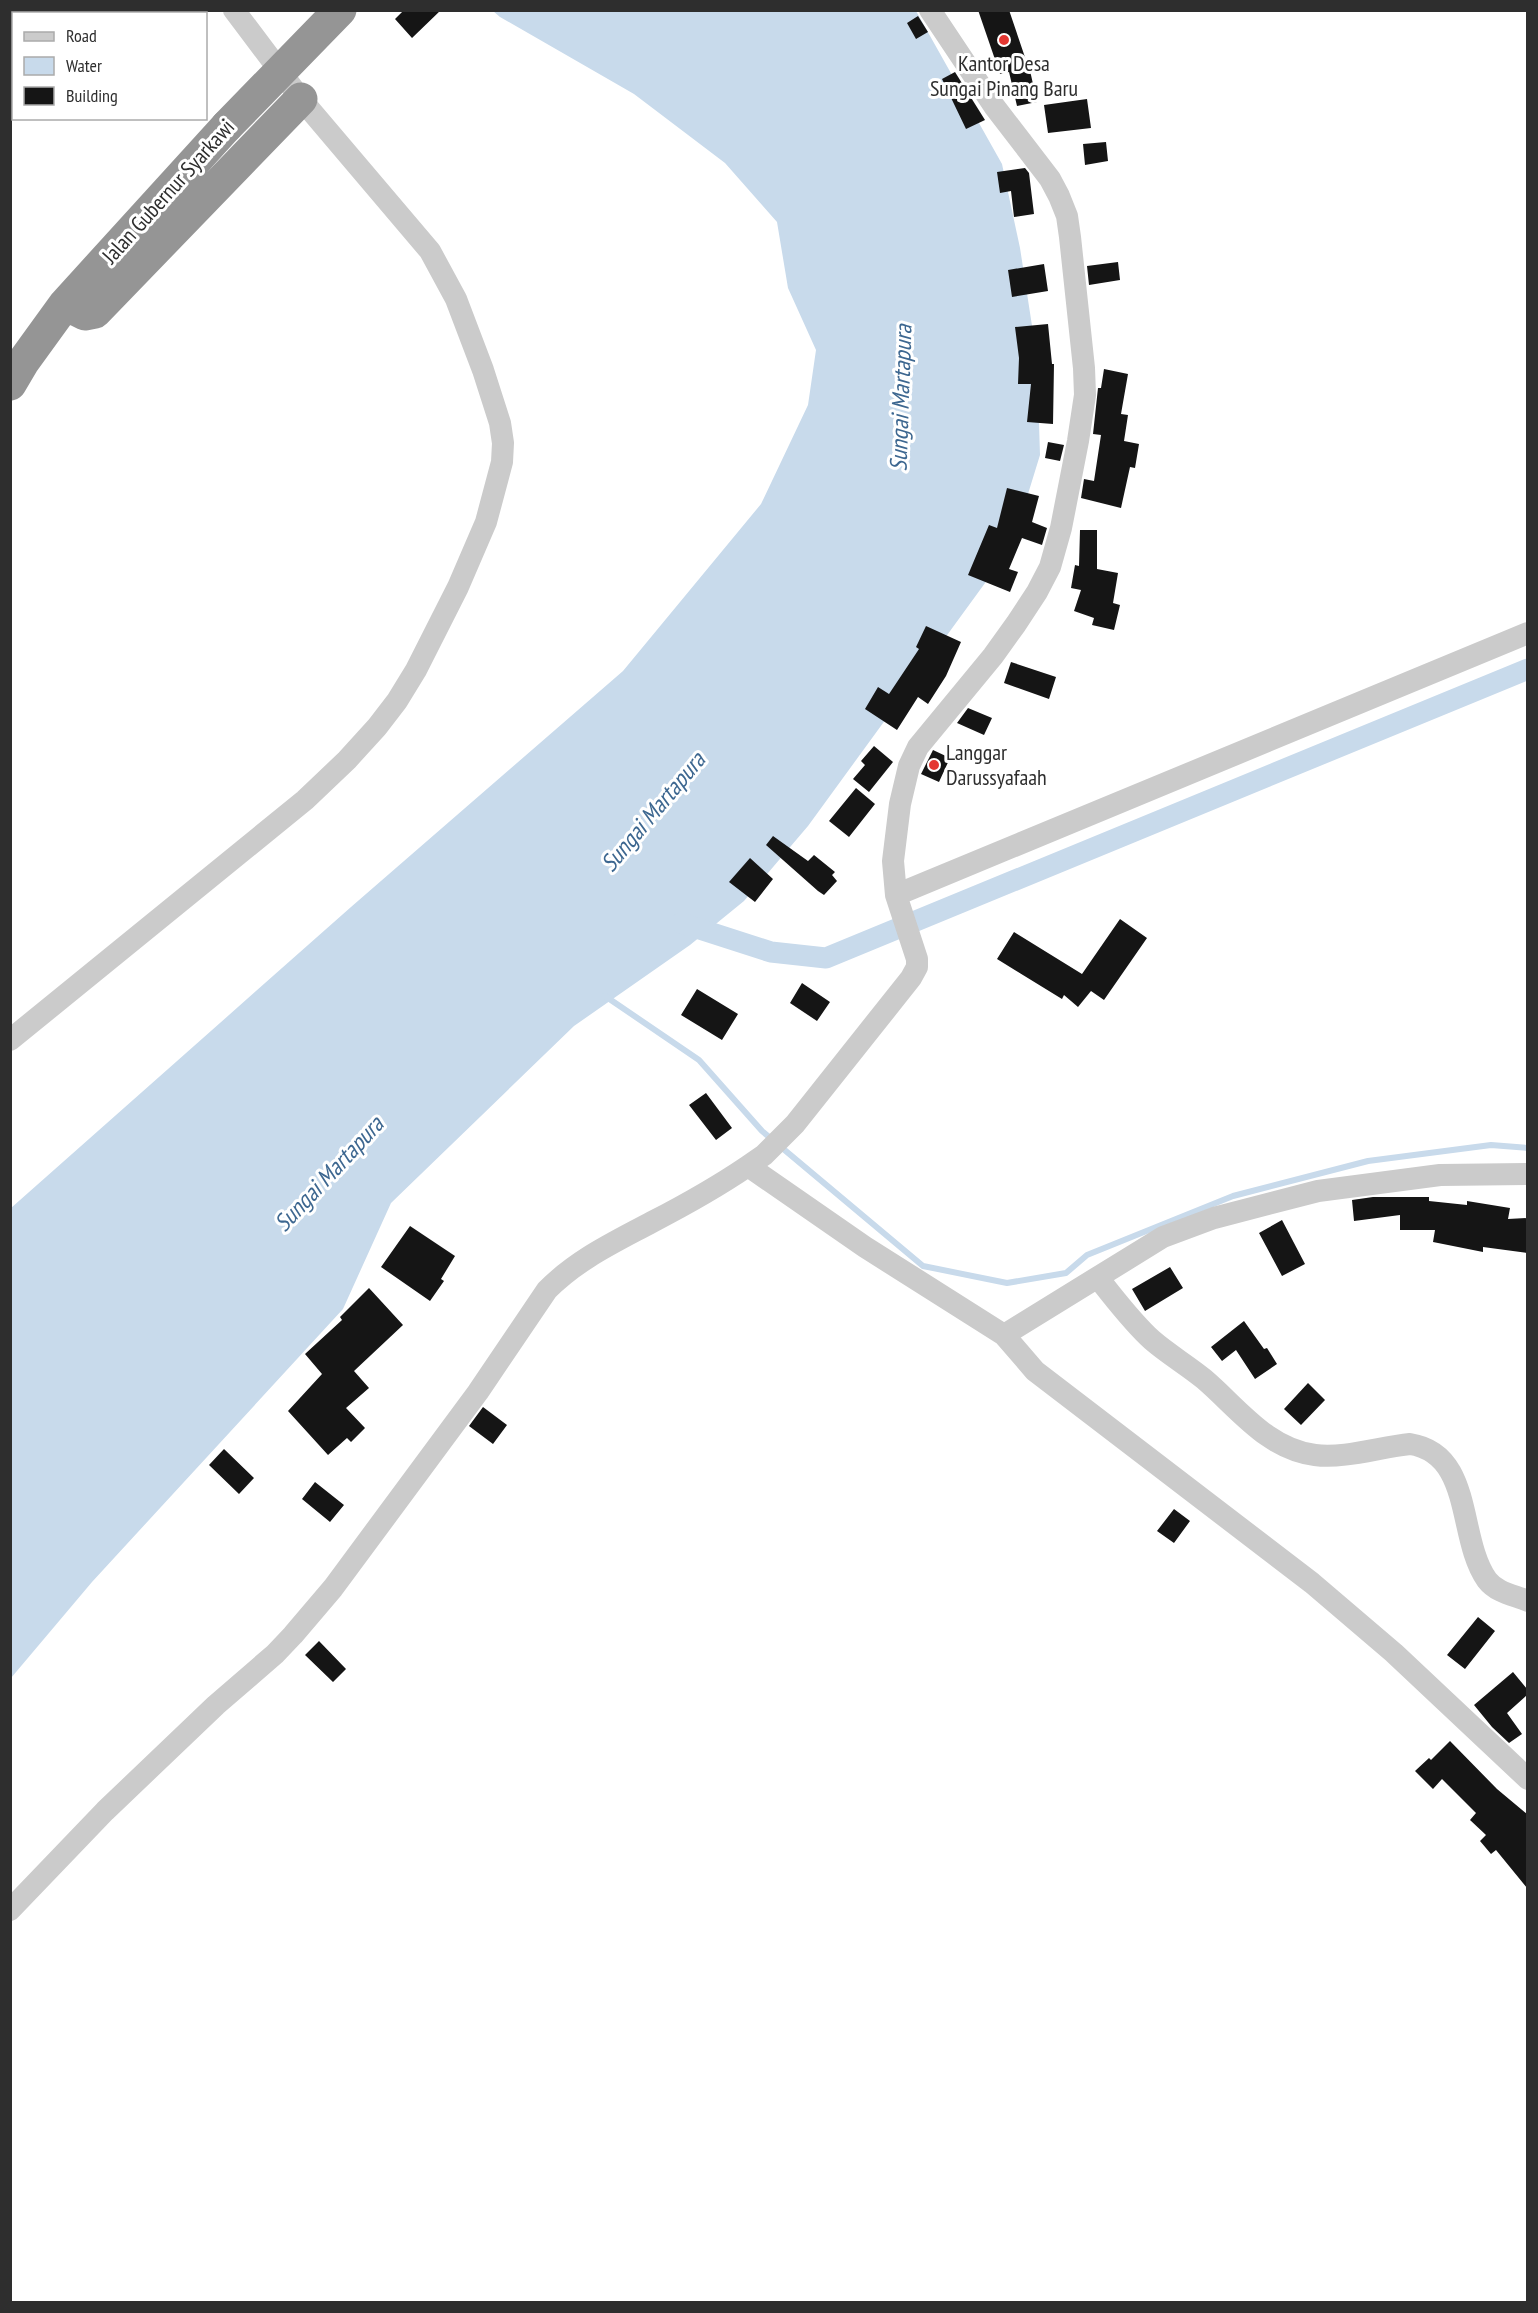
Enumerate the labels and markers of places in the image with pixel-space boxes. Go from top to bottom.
marker: Kantor Desa Sungai Pinang Baru [997,33,1011,47]
place label: Kantor Desa Sungai Pinang Baru [930,49,1078,102]
place label: Langgar Darussyafaah [946,738,1047,791]
marker: Langgar Darussyafaah [927,758,941,772]

